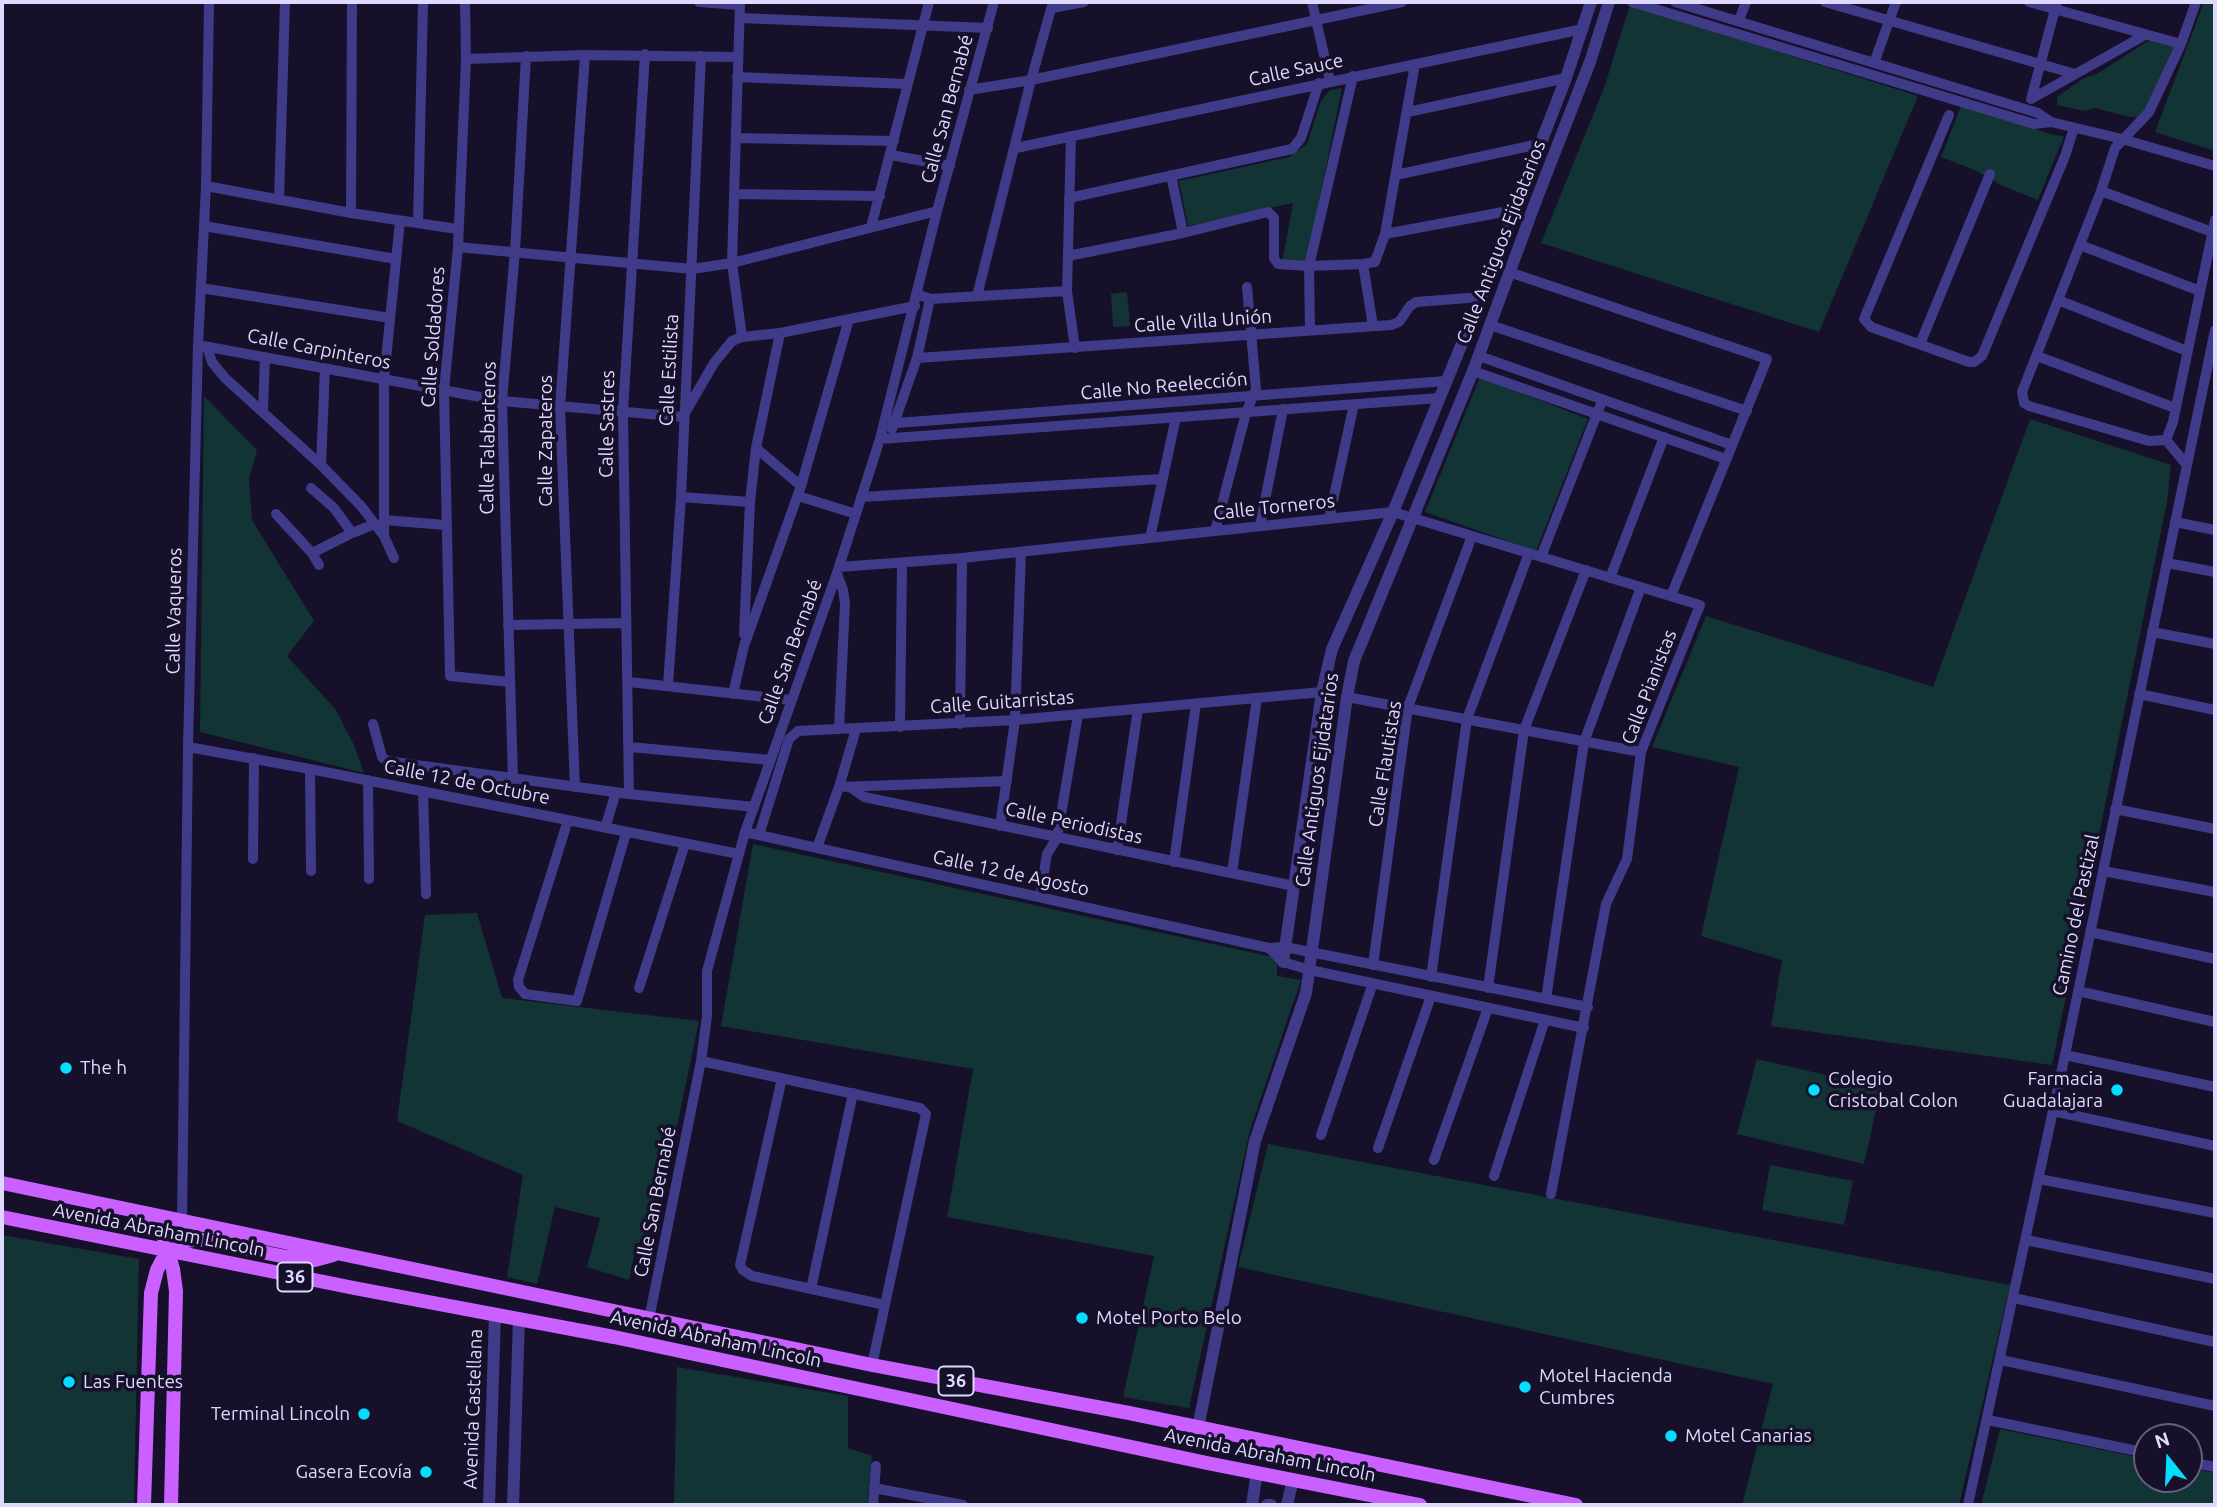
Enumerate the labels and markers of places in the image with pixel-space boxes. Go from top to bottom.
place label: The h [80,1057,127,1079]
marker: The h [58,1060,74,1076]
place label: Colegio Cristobal Colon [1828,1068,1958,1112]
place label: Farmacia Guadalajara [2003,1068,2103,1112]
marker: Colegio Cristobal Colon [1806,1082,1822,1098]
marker: Farmacia Guadalajara [2109,1082,2125,1098]
place label: Motel Porto Belo [1096,1307,1242,1329]
marker: Motel Porto Belo [1074,1310,1090,1326]
place label: Motel Hacienda Cumbres [1539,1365,1673,1409]
place label: Las Fuentes [83,1371,183,1393]
marker: Las Fuentes [61,1374,77,1390]
marker: Motel Hacienda Cumbres [1517,1379,1533,1395]
place label: Terminal Lincoln [211,1403,350,1425]
marker: Terminal Lincoln [356,1406,372,1422]
place label: Motel Canarias [1685,1425,1812,1447]
marker: Motel Canarias [1663,1428,1679,1444]
place label: Gasera Ecovía [295,1461,412,1483]
marker: Gasera Ecovía [418,1464,434,1480]

